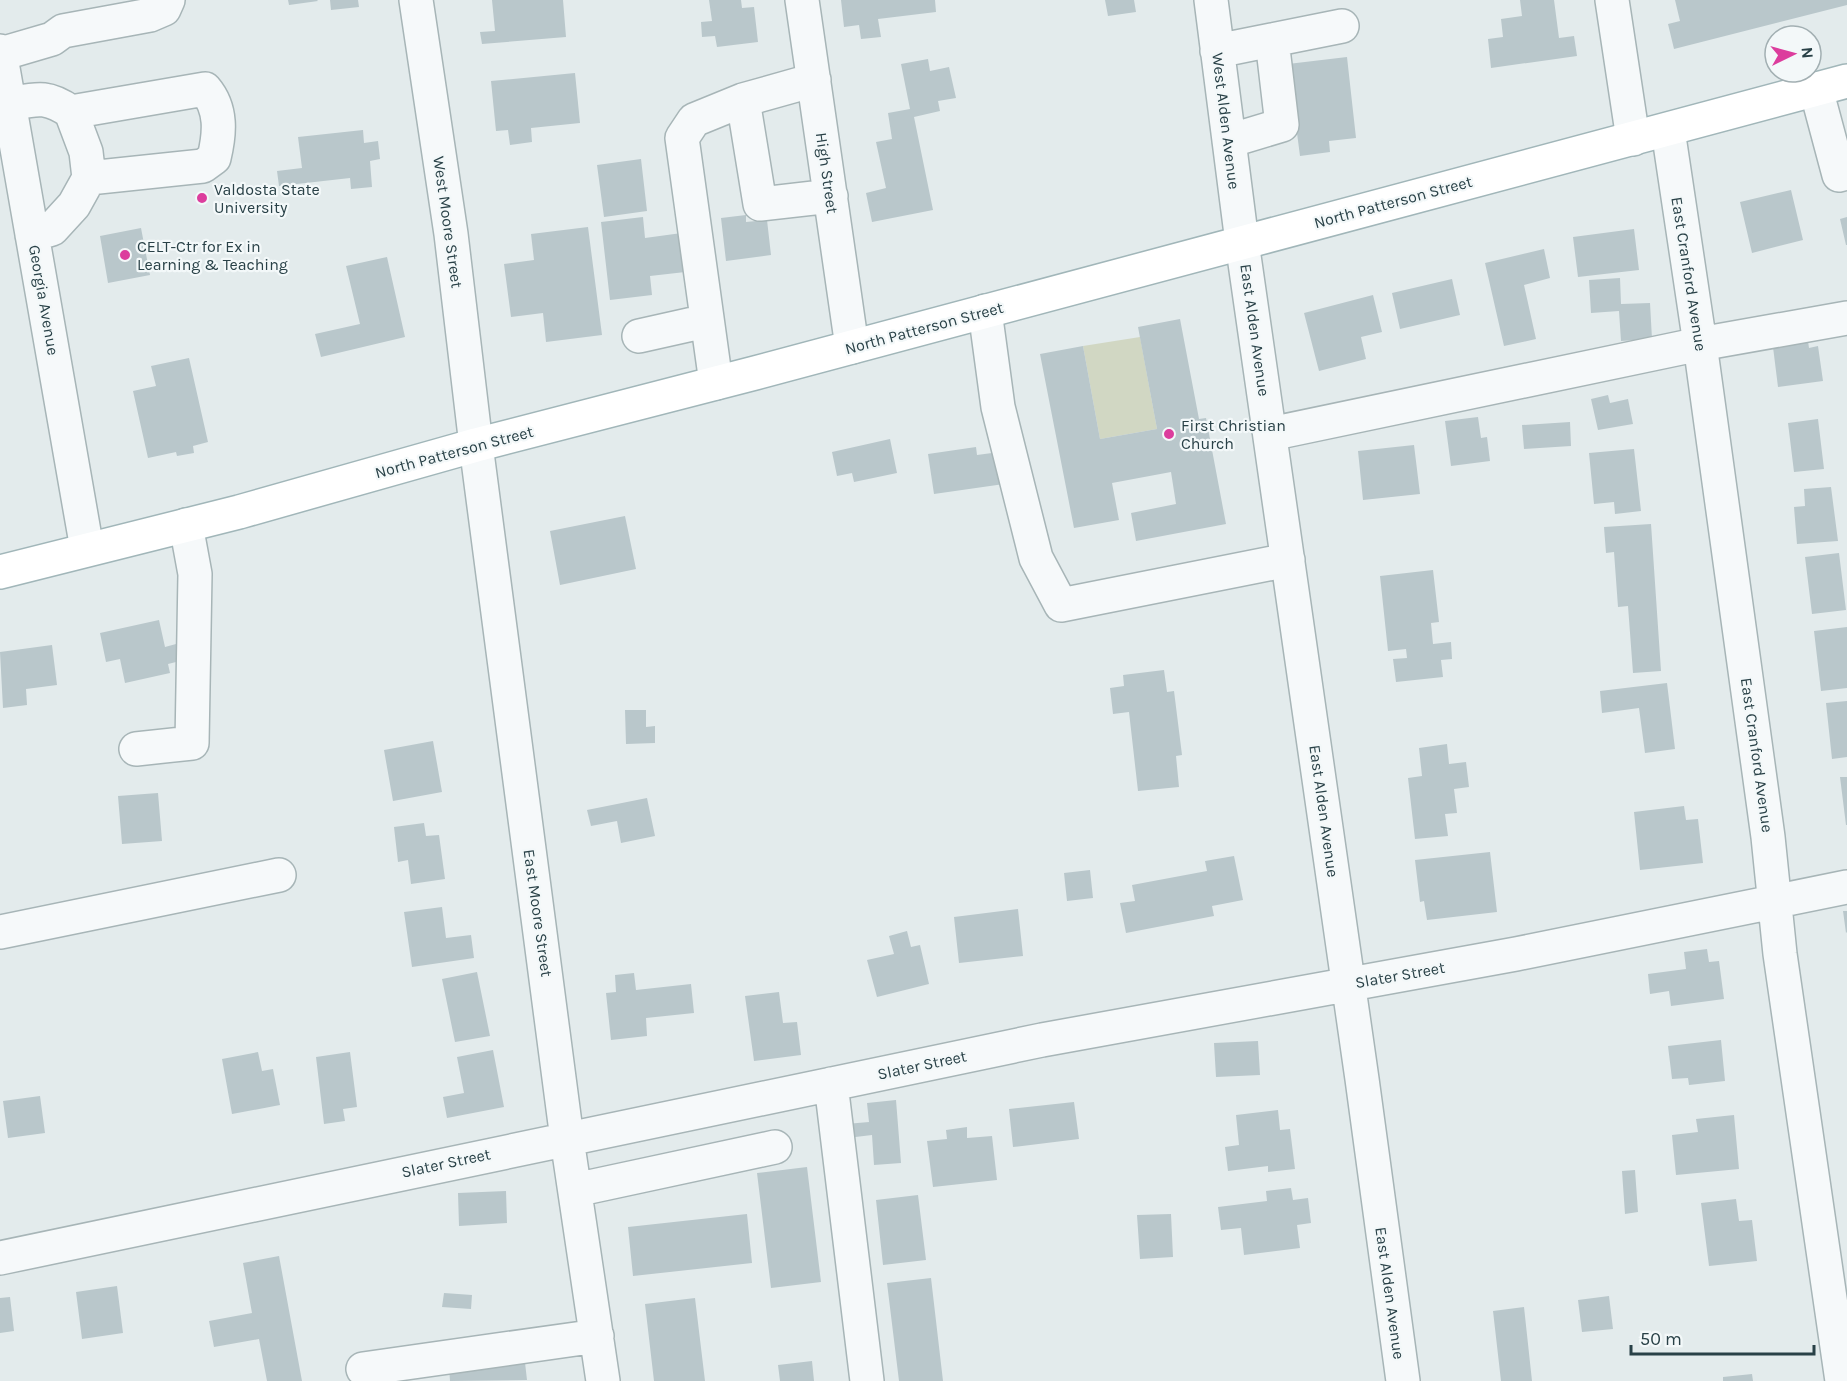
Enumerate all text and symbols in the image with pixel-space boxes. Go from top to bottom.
north arrow [1763,24,1823,84]
text: N [1797,46,1817,59]
street label: West Alden Avenue [1208,51,1244,191]
street label: High Street [812,131,842,215]
street label: West Moore Street [429,155,467,289]
street label: North Patterson Street [1312,172,1474,232]
place label: Valdosta State University [214,180,320,217]
marker: Valdosta State University [195,191,209,205]
street label: East Cranford Avenue [1667,195,1711,353]
place label: CELT-Ctr for Ex in Learning & Teaching [137,237,288,274]
street label: Georgia Avenue [25,243,63,357]
marker: CELT-Ctr for Ex in Learning & Teaching [118,248,132,262]
street label: East Alden Avenue [1236,263,1274,397]
street label: North Patterson Street [843,298,1005,358]
place label: First Christian Church [1181,416,1286,453]
street label: North Patterson Street [373,422,535,482]
marker: First Christian Church [1162,427,1176,441]
street label: East Cranford Avenue [1737,676,1777,834]
street label: East Alden Avenue [1305,744,1343,878]
street label: East Moore Street [520,848,556,978]
street label: Slater Street [1354,958,1446,992]
street label: Slater Street [876,1046,968,1084]
street label: Slater Street [400,1144,492,1182]
street label: East Alden Avenue [1371,1226,1409,1360]
scale bar [1631,1318,1814,1356]
text: 50 m [1640,1328,1682,1350]

